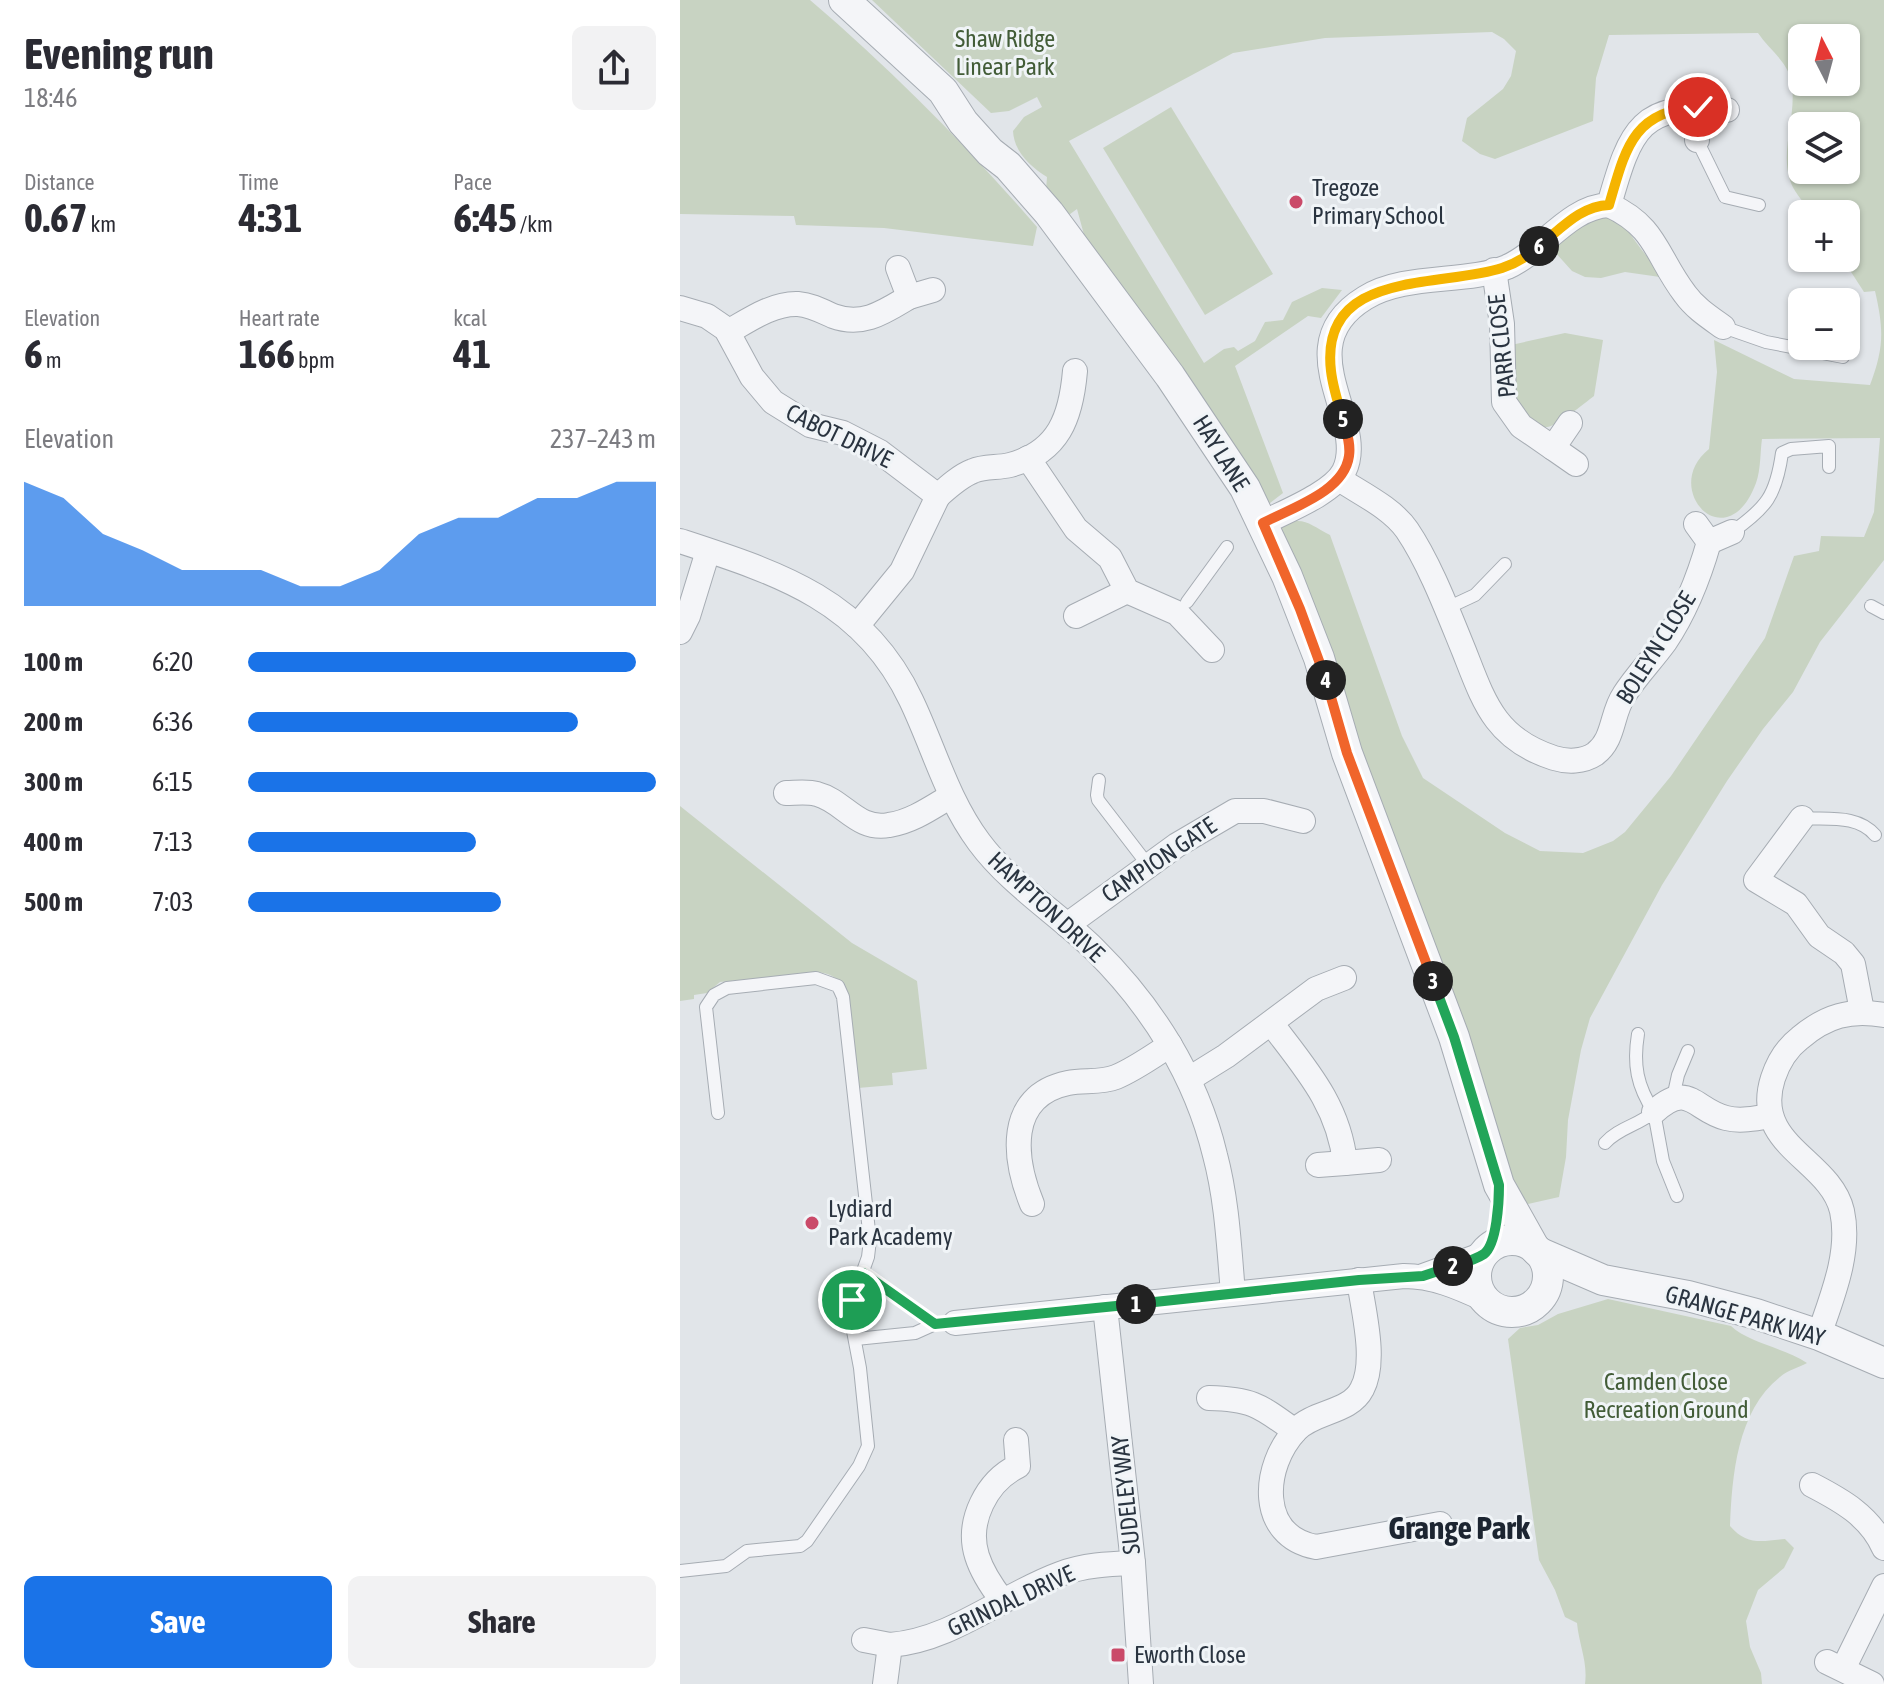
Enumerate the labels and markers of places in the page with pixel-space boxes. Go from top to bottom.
pin [1664,73,1732,141]
place label: Tregoze Primary School [1312,174,1445,229]
marker: Tregoze Primary School [1287,193,1305,211]
pin: 6 [1519,226,1559,266]
pin: 5 [1323,399,1363,439]
pin: 4 [1306,660,1346,700]
pin: 3 [1413,961,1453,1001]
place label: Lydiard Park Academy [828,1195,953,1250]
marker: Lydiard Park Academy [803,1214,821,1232]
pin: 2 [1433,1246,1473,1286]
pin [818,1266,886,1334]
pin: 1 [1116,1284,1156,1324]
place label: Eworth Close [1134,1641,1246,1668]
marker: Eworth Close [1109,1646,1127,1664]

